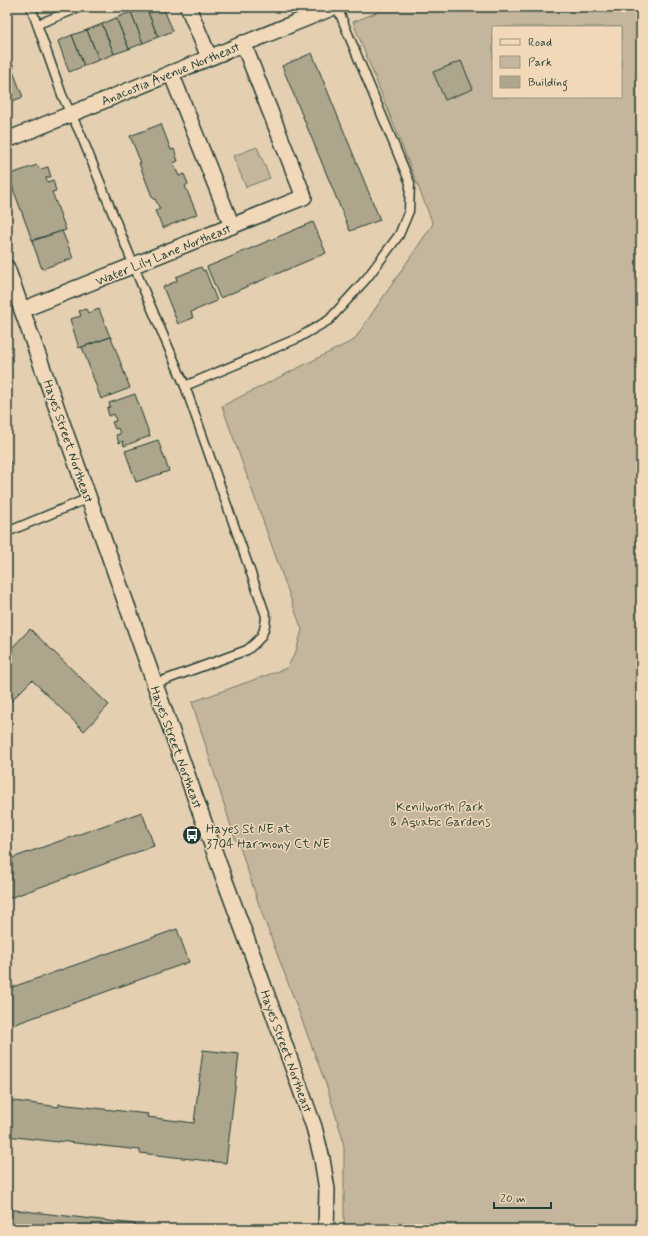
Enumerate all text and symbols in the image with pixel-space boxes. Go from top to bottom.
legend [492,26,622,98]
text: Road [528,35,552,51]
street label: Anacostia Avenue Northeast [99,39,242,110]
text: Park [528,55,552,71]
text: Building [528,75,568,92]
street label: Water Lily Lane Northeast [93,220,234,290]
street label: Hayes Street Northeast [38,378,97,505]
street label: Hayes Street Northeast [145,684,206,811]
park label: Kenilworth Park & Aquatic Gardens [390,799,490,831]
place label: Hayes St NE at 3704 Harmony Ct NE [206,821,330,853]
bus stop icon: Hayes St NE at 3704 Harmony Ct NE [181,824,203,846]
street label: Hayes Street Northeast [255,988,316,1115]
scale bar [494,1184,551,1210]
text: 20 m [500,1191,526,1207]

